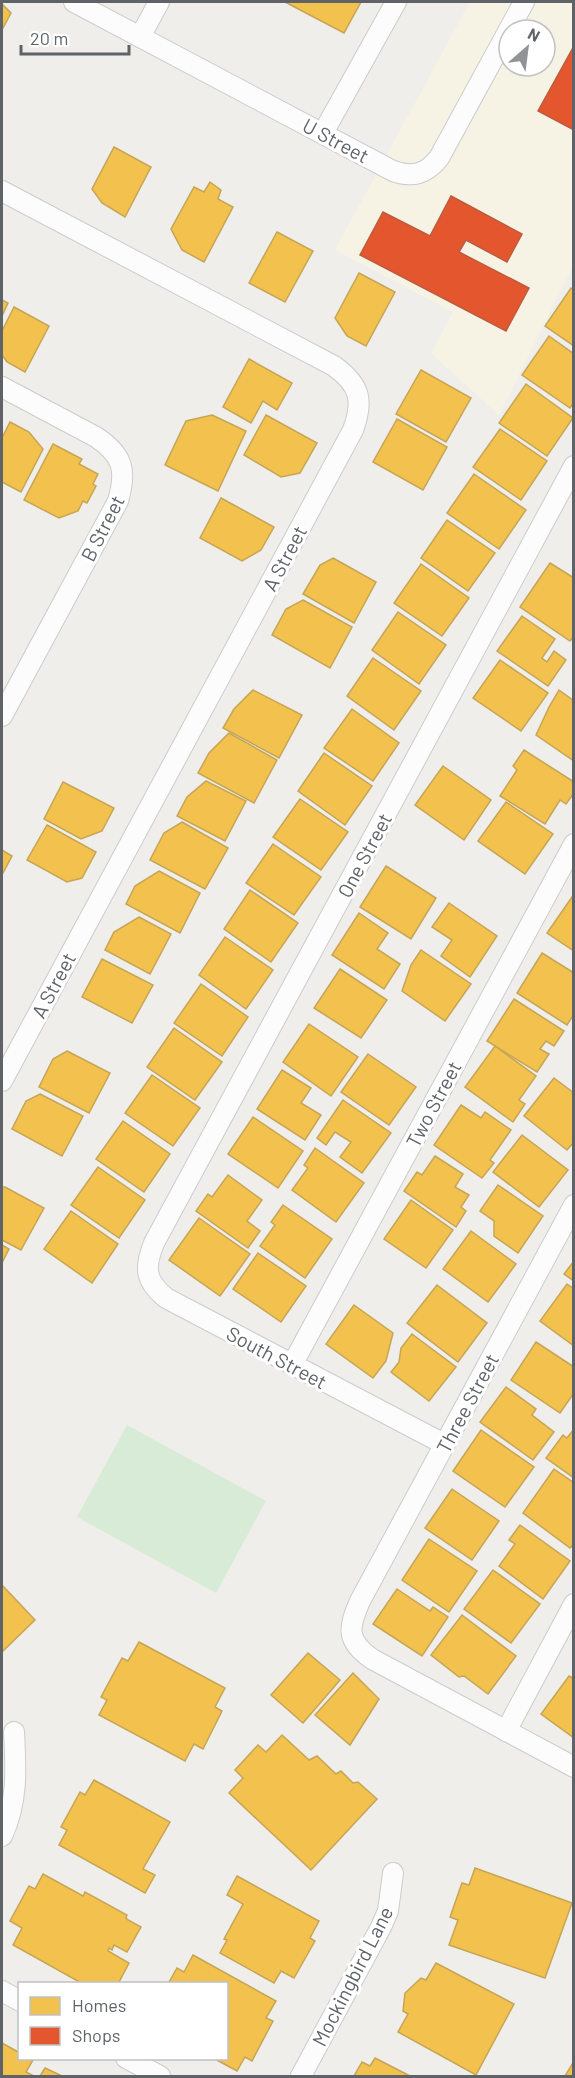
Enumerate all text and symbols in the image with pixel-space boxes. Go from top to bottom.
scale bar [21,18,129,56]
north arrow [497,18,557,78]
text: N [525,23,543,45]
text: 20 m [30,27,68,49]
street label: U Street [299,113,373,167]
street label: B Street [75,491,129,565]
street label: A Street [257,521,311,595]
street label: One Street [332,809,396,901]
street label: A Street [26,948,80,1022]
street label: Two Street [400,1057,466,1151]
street label: South Street [223,1321,331,1393]
street label: Three Street [431,1349,503,1457]
street label: Mockingbird Lane [307,1902,397,2050]
legend [18,1982,228,2060]
text: Homes [72,1994,126,2016]
text: Shops [72,2024,121,2046]

